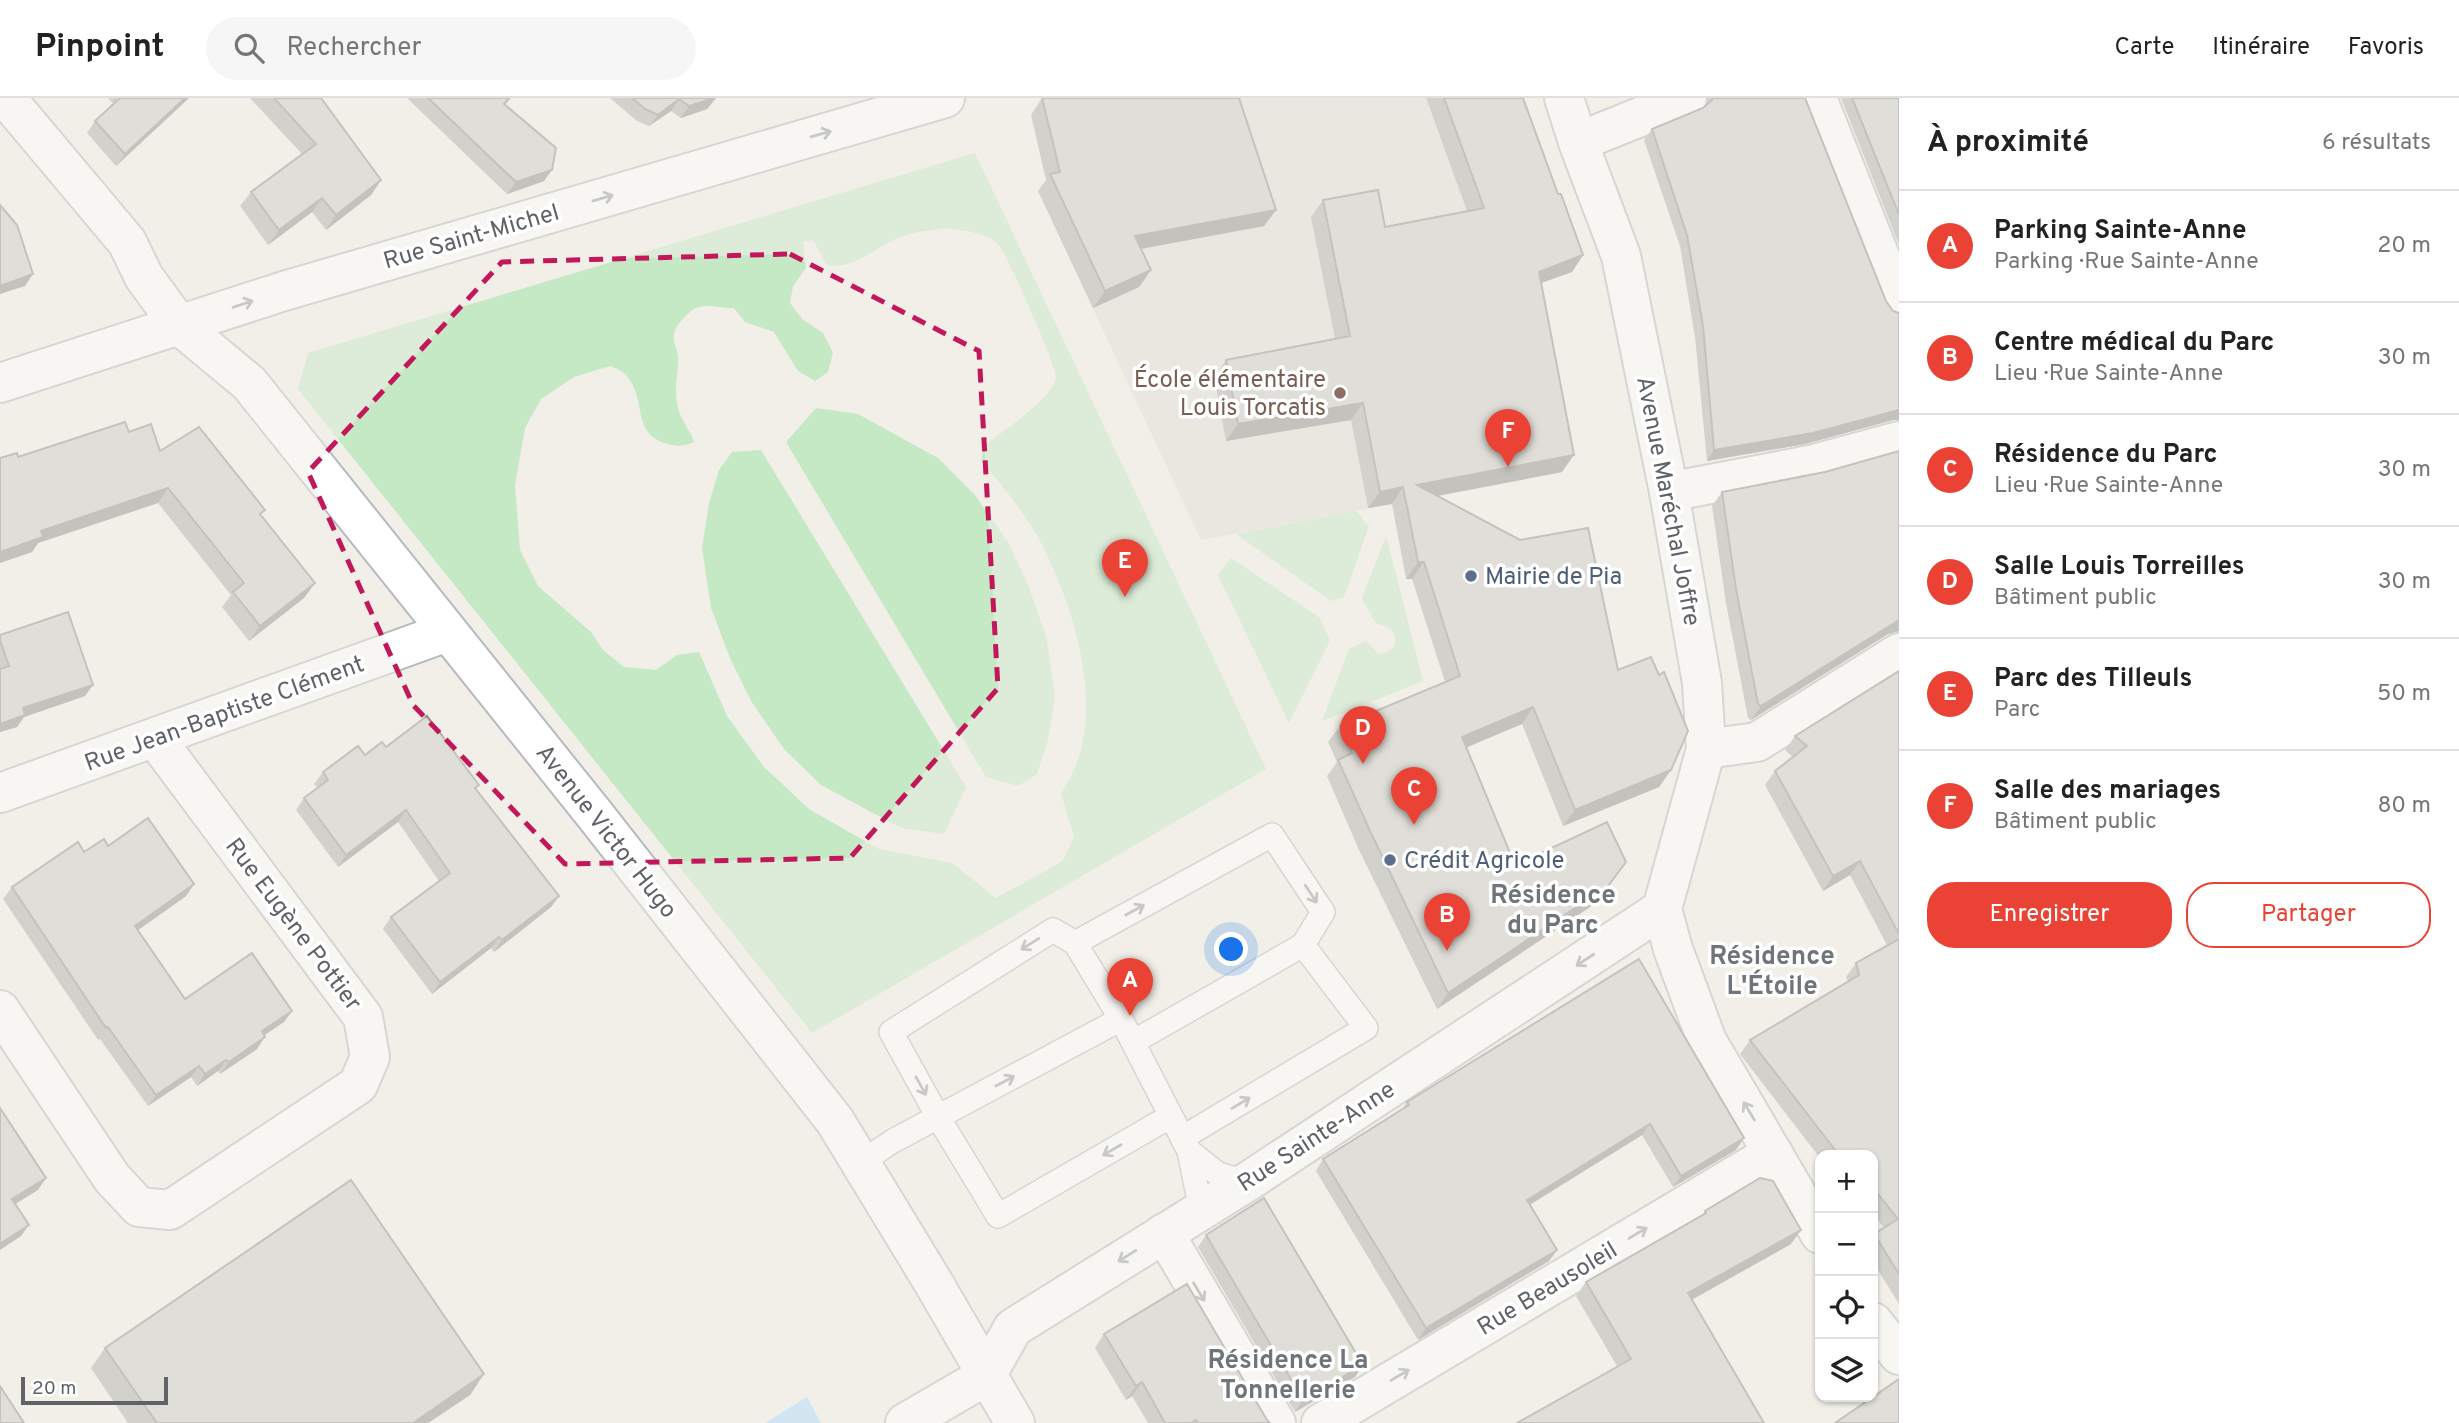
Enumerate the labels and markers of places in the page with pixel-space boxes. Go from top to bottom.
place label: École élémentaire Louis Torcatis [1134,364,1326,424]
marker: École élémentaire Louis Torcatis [1332,385,1348,401]
pin: F [1485,409,1531,467]
pin: E [1102,539,1148,597]
place label: Mairie de Pia [1485,563,1622,593]
marker: Mairie de Pia [1463,568,1479,584]
pin: D [1340,706,1386,764]
pin: C [1391,767,1437,825]
place label: Crédit Agricole [1404,847,1564,877]
marker: Crédit Agricole [1382,852,1398,868]
pin: B [1424,893,1470,951]
pin: A [1107,958,1153,1016]

